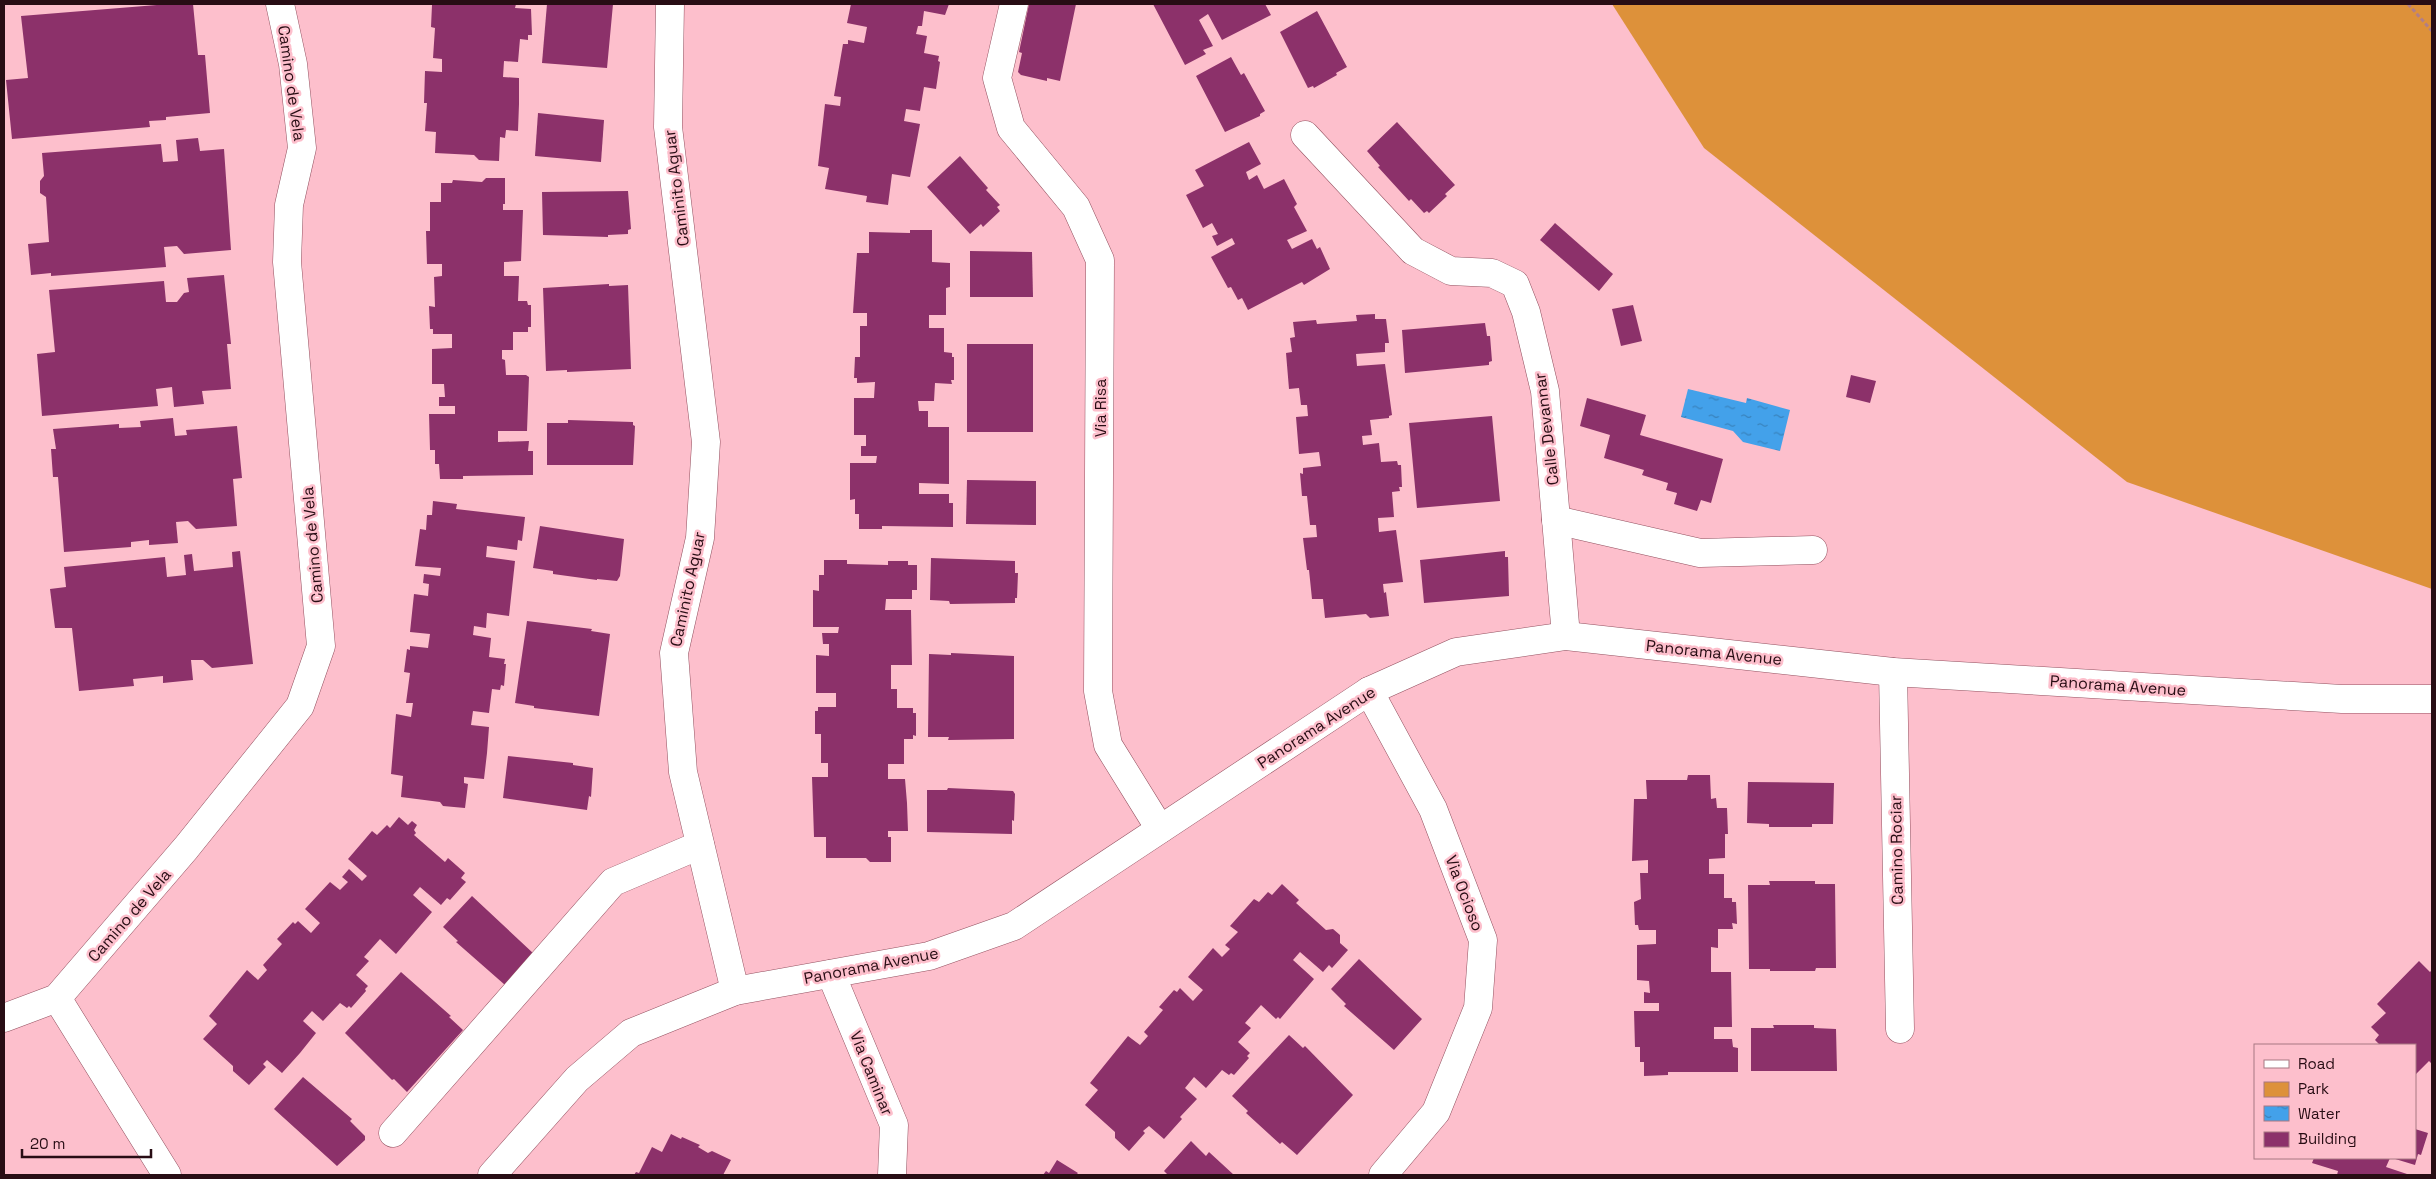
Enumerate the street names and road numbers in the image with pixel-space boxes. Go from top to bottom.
street label: Camino de Vela [273,24,310,142]
street label: Caminito Aguar [659,129,694,247]
street label: Calle Devannar [1529,372,1564,486]
street label: Via Risa [1090,379,1111,437]
street label: Camino de Vela [297,486,328,604]
street label: Caminito Aguar [665,530,710,649]
street label: Panorama Avenue [1645,635,1783,670]
street label: Panorama Avenue [2049,670,2187,701]
street label: Panorama Avenue [1253,681,1379,773]
street label: Camino Rociar [1885,795,1908,905]
street label: Via Ocioso [1440,852,1489,934]
street label: Camino de Vela [83,864,176,966]
street label: Panorama Avenue [802,942,940,989]
street label: Via Caminar [845,1028,898,1119]

